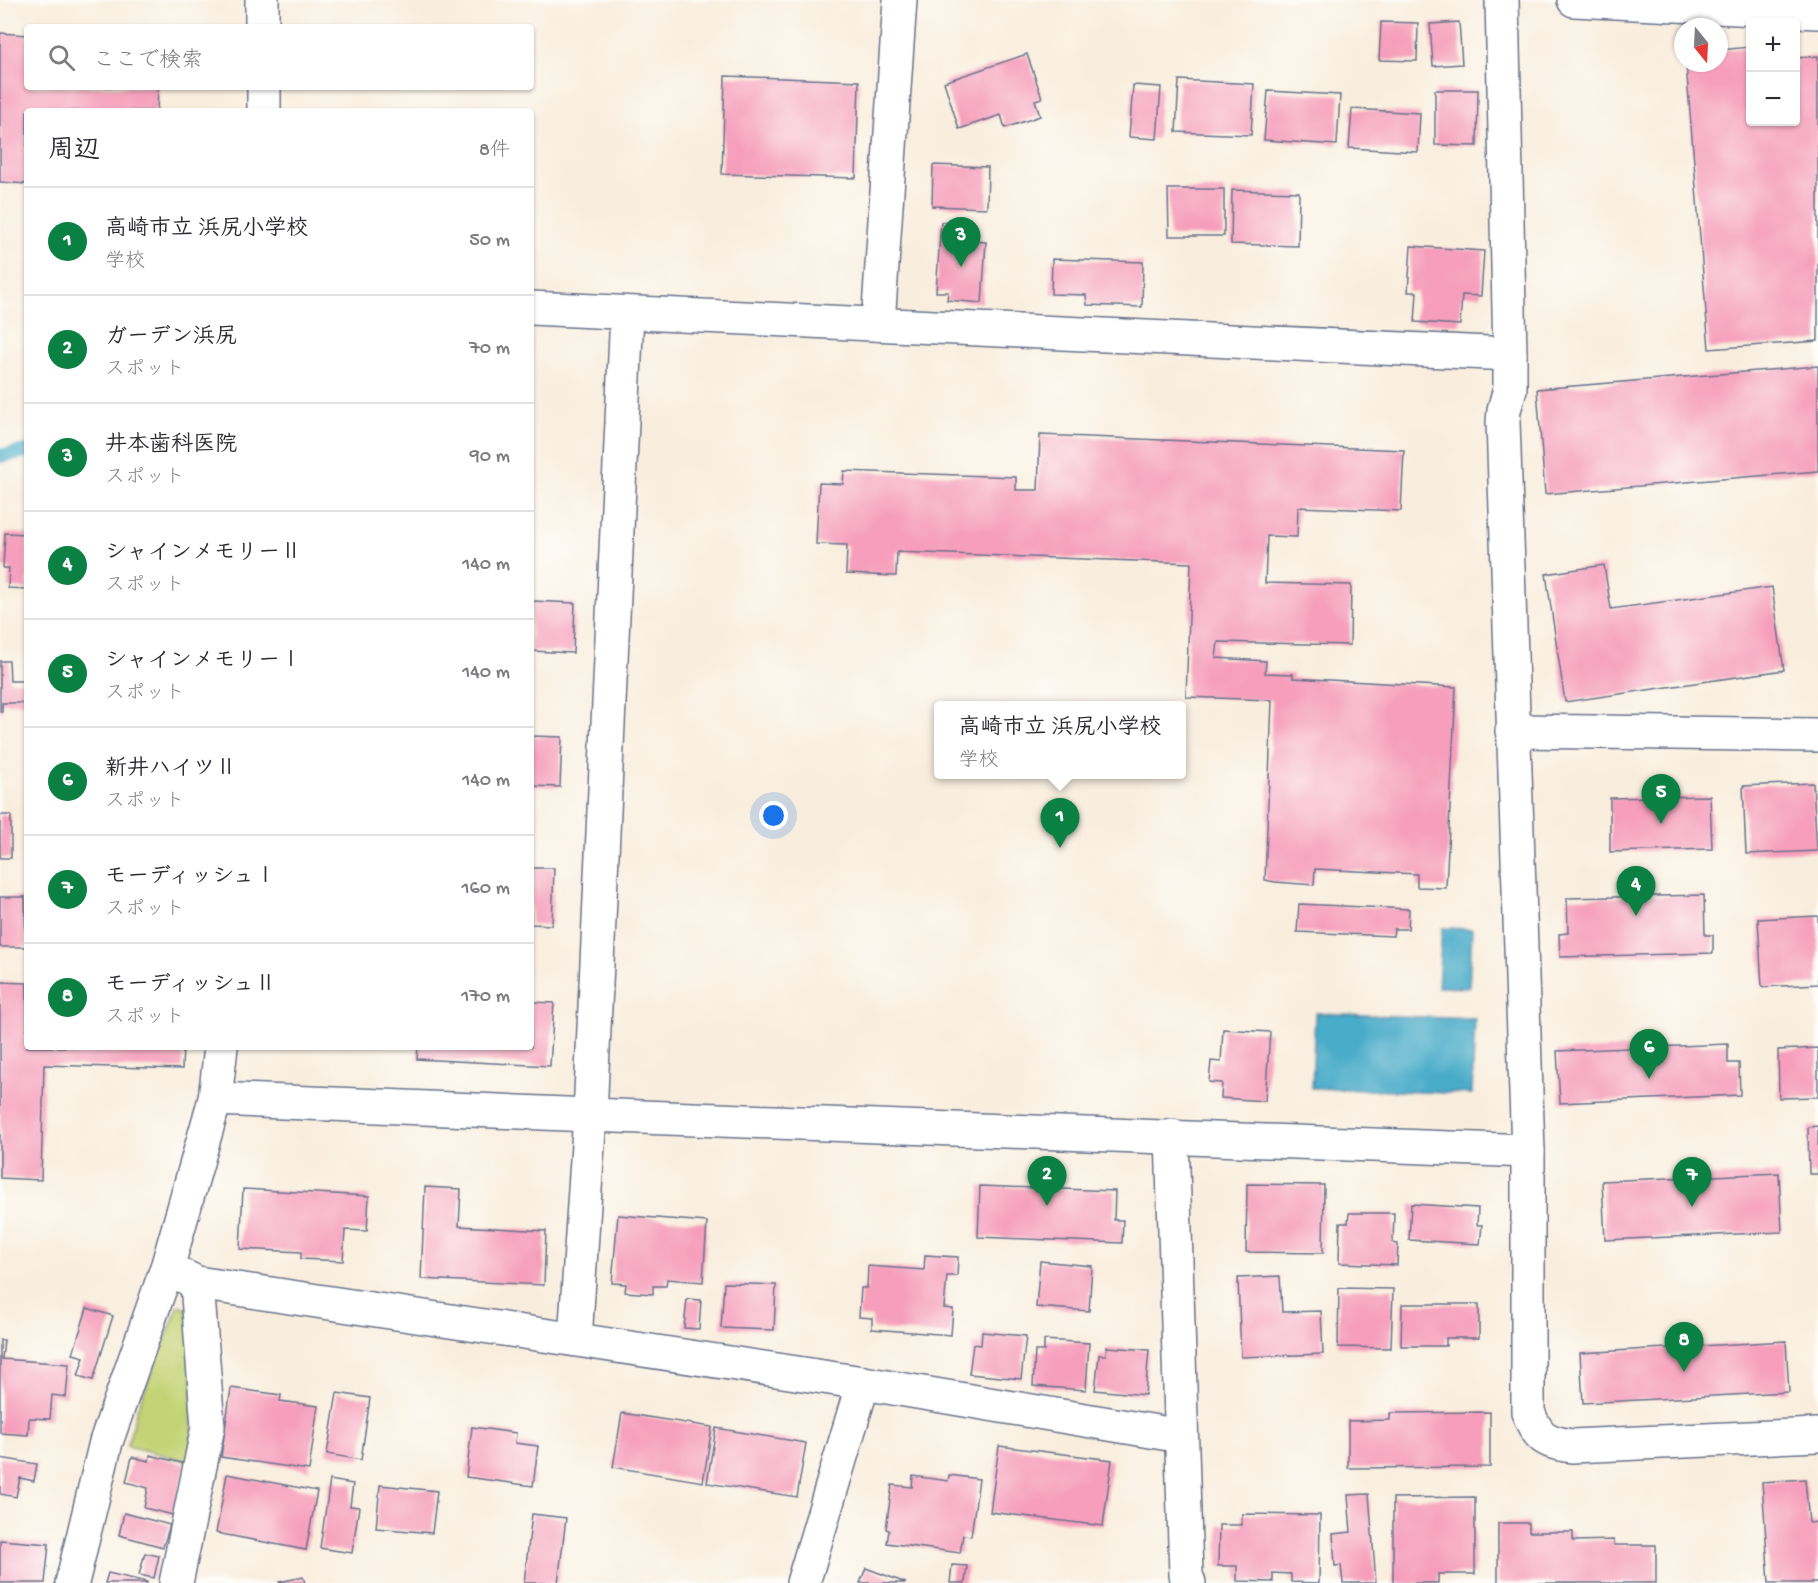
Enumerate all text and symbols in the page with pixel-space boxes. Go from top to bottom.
north arrow [1674,18,1728,72]
map controls [1746,18,1800,126]
button: + [1746,18,1800,72]
search box [24,24,534,90]
icon: search [45,41,78,74]
text: ここで検索 [93,49,203,75]
button: − [1746,72,1800,126]
text: 周辺 [48,137,100,168]
text: 8件 [479,140,510,163]
text: 高崎市立 浜尻小学校 [105,217,308,243]
pin: 3 [942,218,980,267]
text: 1 [63,230,72,253]
text: 50 m [469,230,510,253]
text: 学校 [105,251,145,274]
text: ガーデン浜尻 [105,325,237,351]
text: 2 [63,338,72,361]
text: 70 m [469,338,510,361]
text: スポット [105,359,185,382]
text: 井本歯科医院 [105,433,237,459]
text: 3 [62,446,73,469]
text: 90 m [470,446,510,469]
text: スポット [105,467,185,490]
text: シャインメモリーⅡ [105,541,302,567]
text: 4 [63,554,72,577]
text: 140 m [462,554,510,577]
text: スポット [105,575,185,598]
text: シャインメモリーⅠ [105,649,302,675]
text: 5 [62,662,73,685]
text: 140 m [462,662,510,685]
text: スポット [105,683,185,706]
popup [934,701,1186,779]
text: 高崎市立 浜尻小学校 [958,716,1162,742]
text: 学校 [958,750,998,773]
text: 新井ハイツⅡ [105,757,237,783]
text: 6 [62,770,73,793]
text: 140 m [462,770,510,793]
pin: 5 [1642,774,1680,824]
text: スポット [105,791,185,814]
pin: 1 [1040,798,1080,848]
your location [759,801,788,830]
text: モーディッシュⅠ [105,865,277,891]
pin: 4 [1616,866,1656,916]
text: 7 [62,878,73,901]
text: 160 m [461,878,510,901]
text: スポット [105,899,185,922]
text: モーディッシュⅡ [105,973,277,999]
text: 8 [62,986,73,1009]
text: 170 m [461,986,510,1009]
text: スポット [105,1007,185,1030]
pin: 6 [1630,1030,1668,1079]
pin: 2 [1028,1156,1066,1206]
pin: 7 [1672,1158,1712,1207]
pin: 8 [1664,1322,1704,1372]

